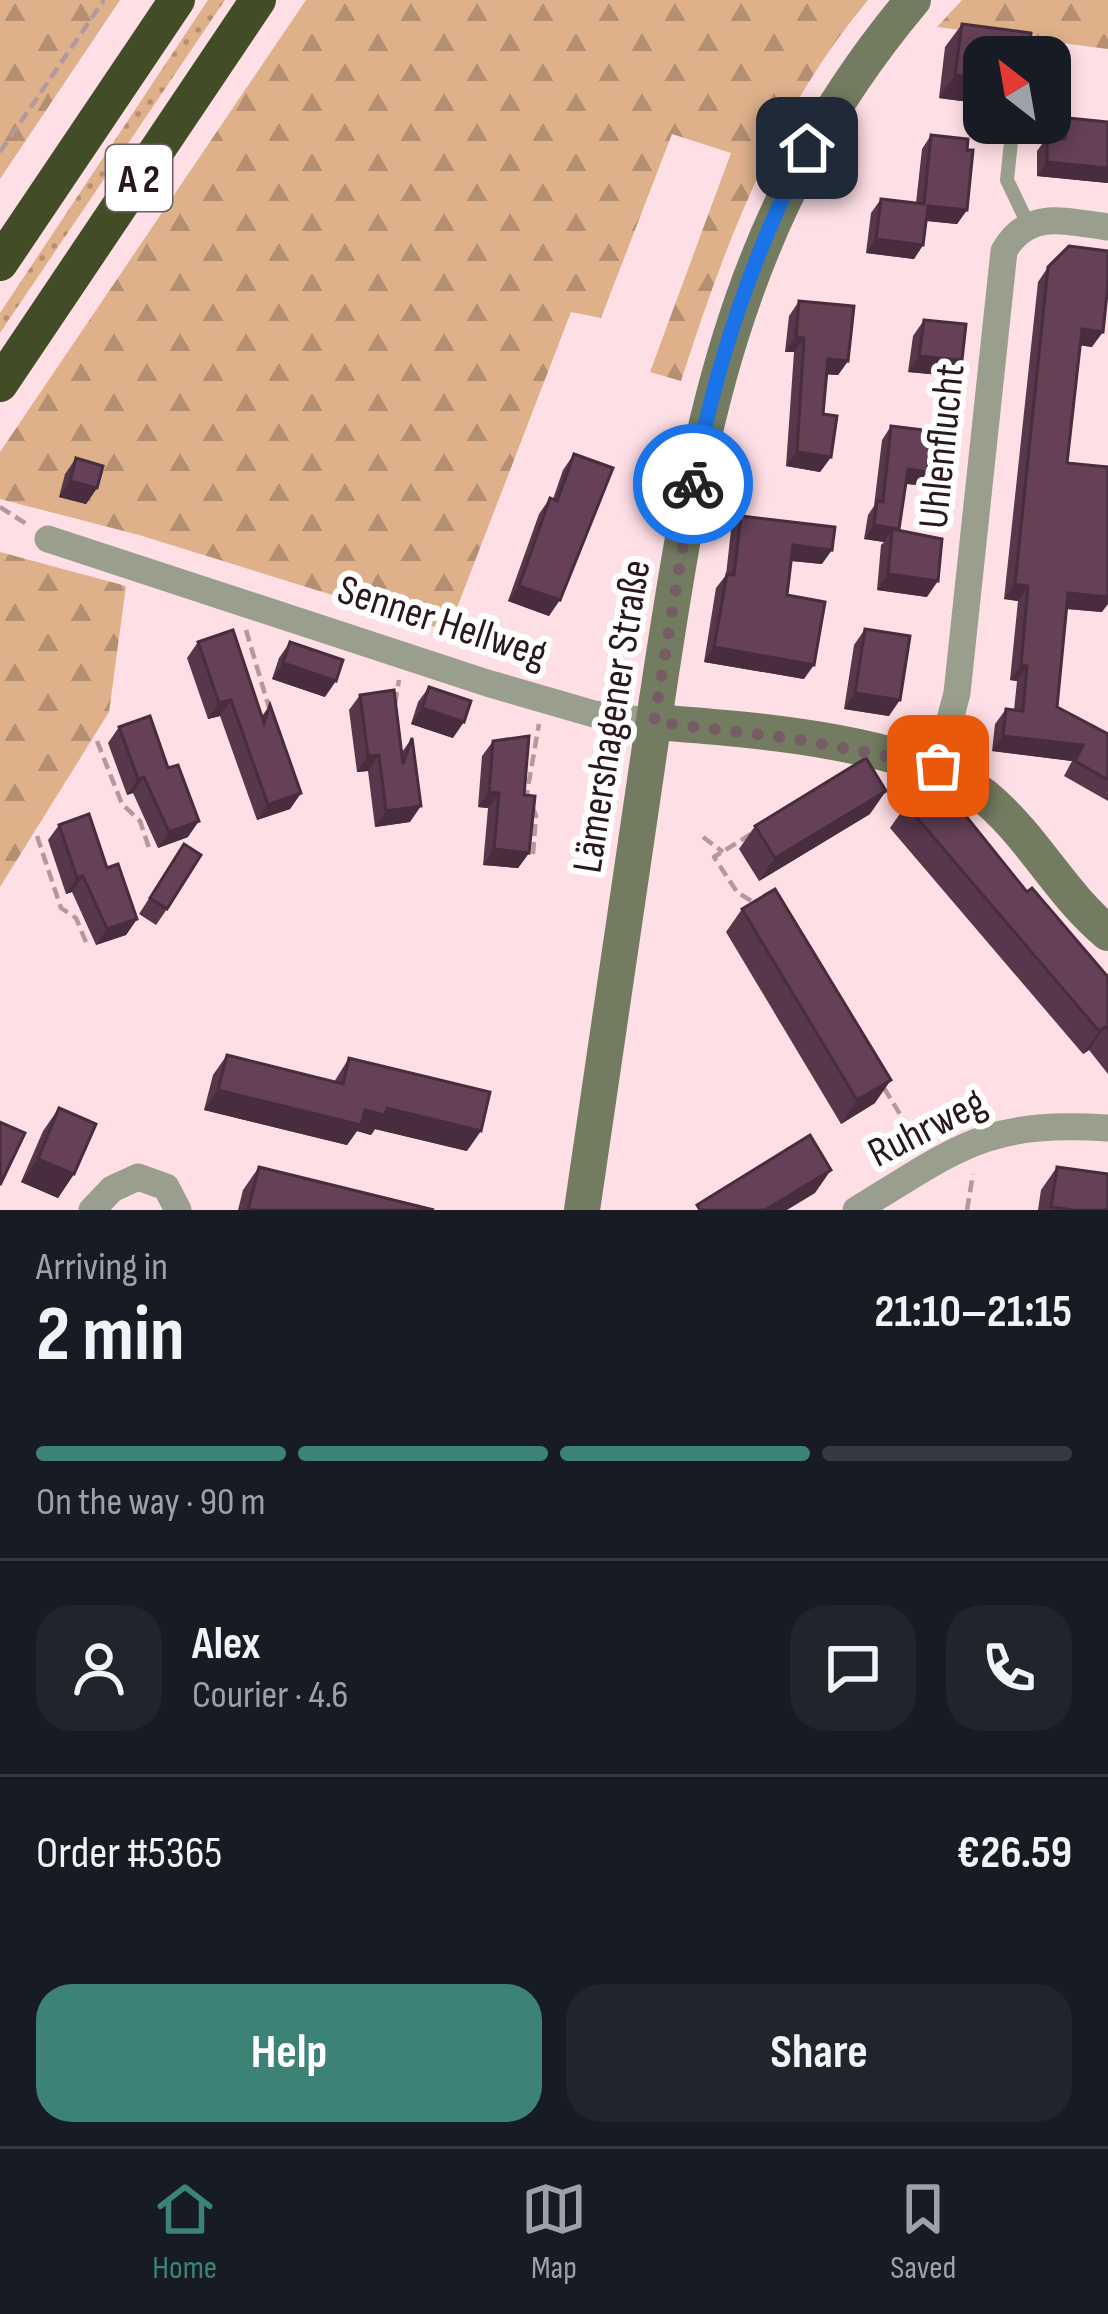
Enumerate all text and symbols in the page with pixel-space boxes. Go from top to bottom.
north arrow [963,36,1071,144]
map controls [963,36,1071,144]
pin [756,97,858,199]
icon: home [774,115,840,181]
road number: A 2 [106,145,172,211]
street label: Uhlenflucht [908,361,976,531]
courier [633,424,753,544]
icon: bike [660,451,726,517]
street label: Lämershagener Straße [563,556,662,877]
street label: Senner Hellweg [331,565,553,680]
pin [887,715,989,817]
icon: bag [905,733,971,799]
street label: Ruhrweg [860,1077,994,1179]
text: Arriving in [36,1244,168,1291]
text: 21:10–21:15 [874,1285,1072,1340]
text: 2 min [36,1289,185,1382]
text: On the way · 90 m [36,1479,266,1526]
button: person [36,1605,162,1731]
button: chat [790,1605,916,1731]
button: phone [946,1605,1072,1731]
text: Alex [192,1617,260,1672]
text: Courier · 4.6 [192,1672,348,1719]
text: Order #5365 [36,1826,222,1881]
text: €26.59 [957,1826,1072,1881]
button: Help [36,1984,542,2122]
button: Share [566,1984,1072,2122]
tab: Home [152,2176,218,2288]
tab: Map [521,2176,587,2288]
tab: Saved [890,2176,956,2288]

